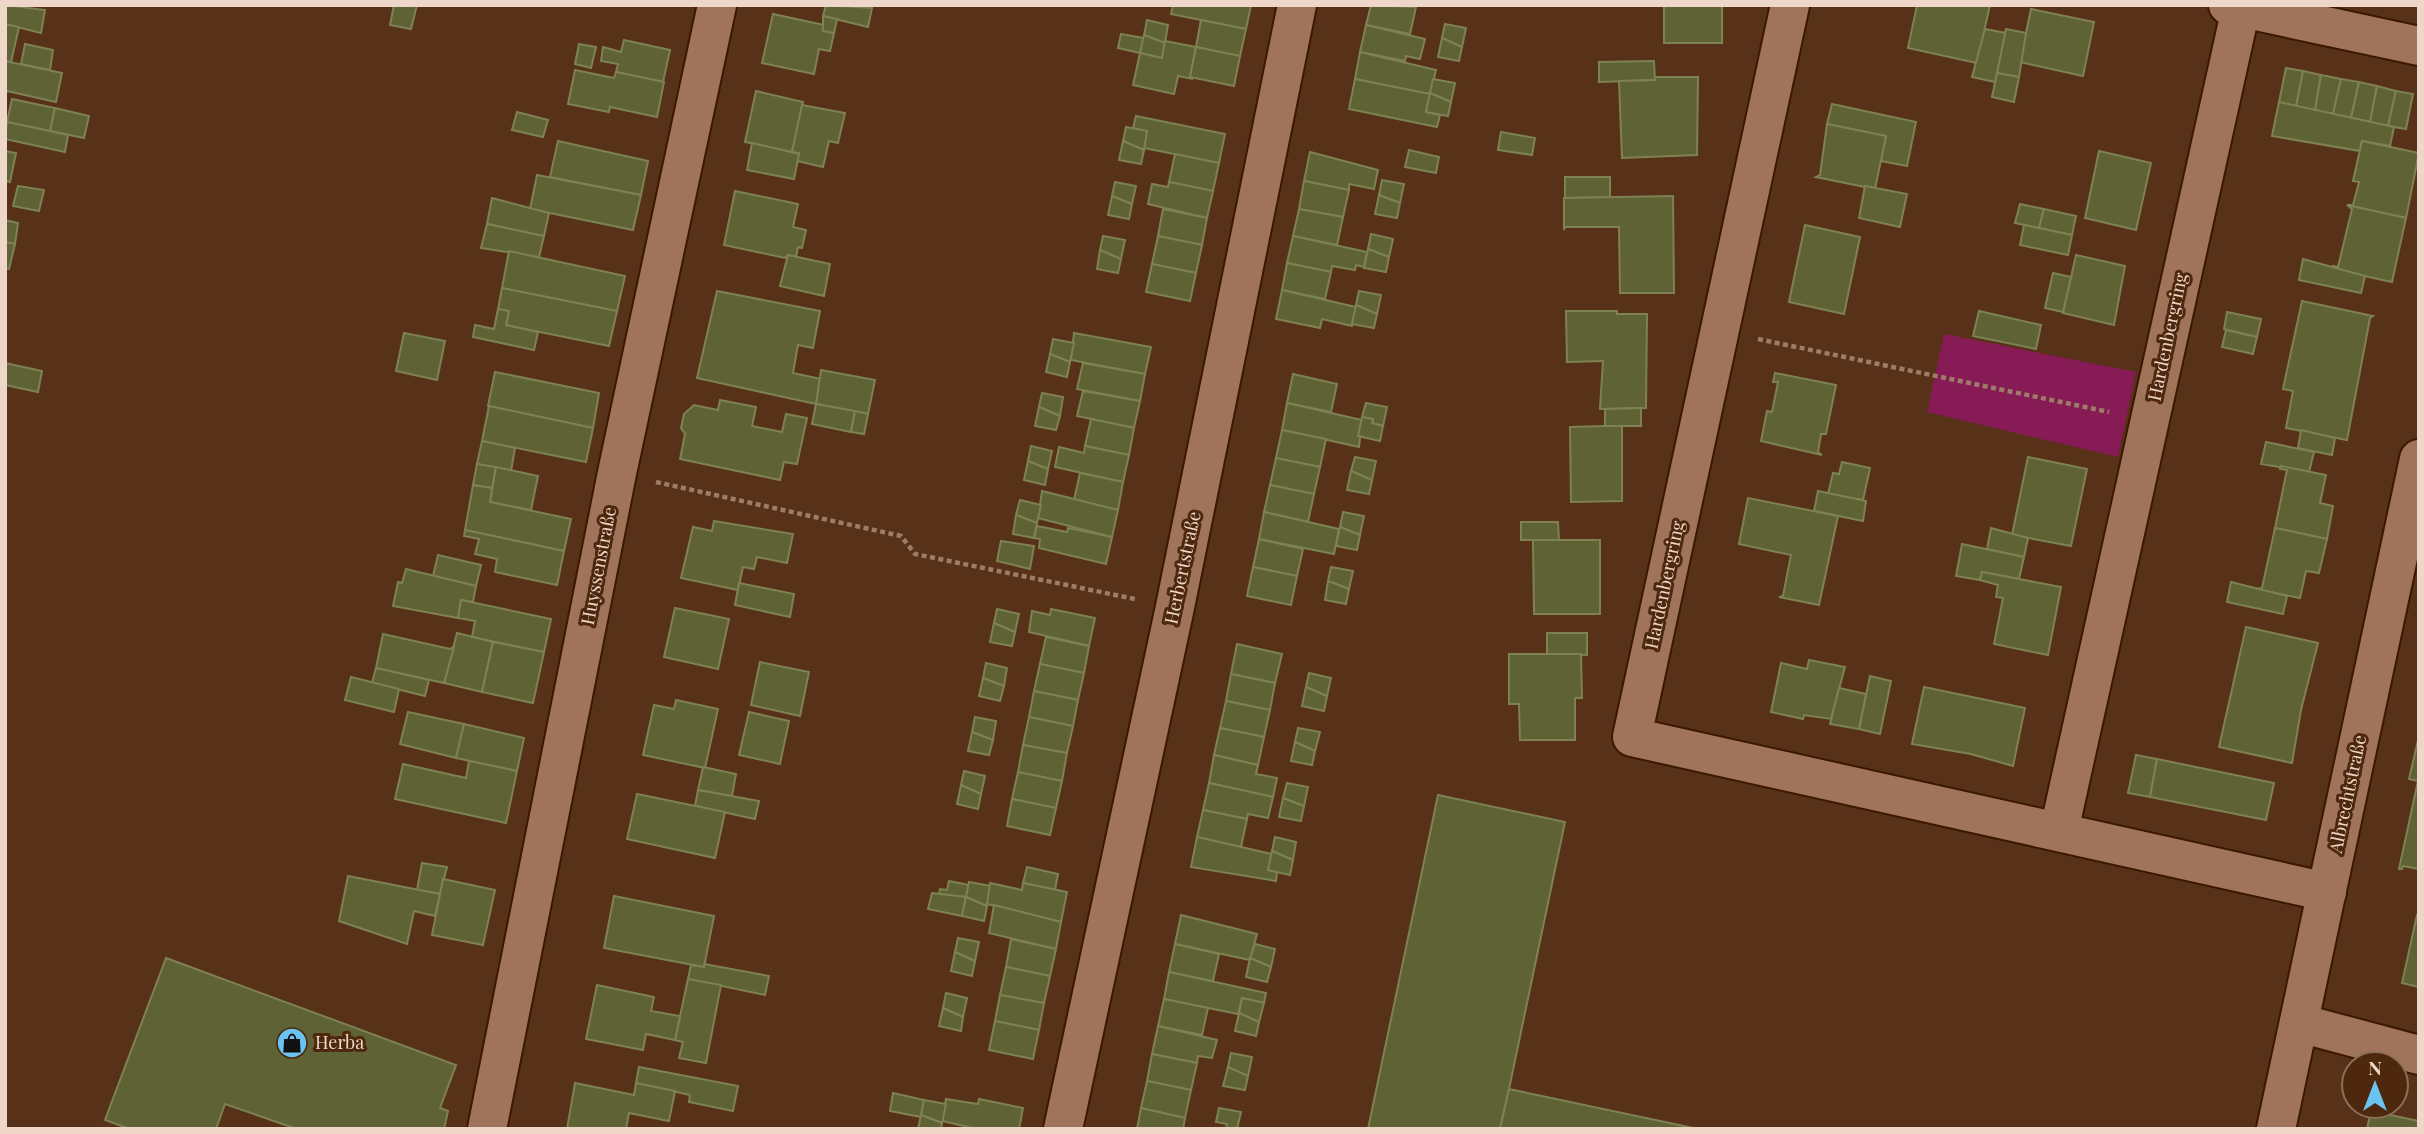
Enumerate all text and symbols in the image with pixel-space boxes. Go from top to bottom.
street label: Hardenbergring [2142,270,2192,403]
street label: Huyssenstraße [575,505,621,627]
street label: Herbertstraße [1158,509,1206,626]
street label: Hardenbergring [1639,518,1689,651]
street label: Albrechtstraße [2323,733,2371,856]
shop icon: Herba [275,1026,309,1060]
place label: Herba [315,1030,364,1054]
north arrow [2340,1050,2410,1120]
text: N [2368,1054,2382,1080]

